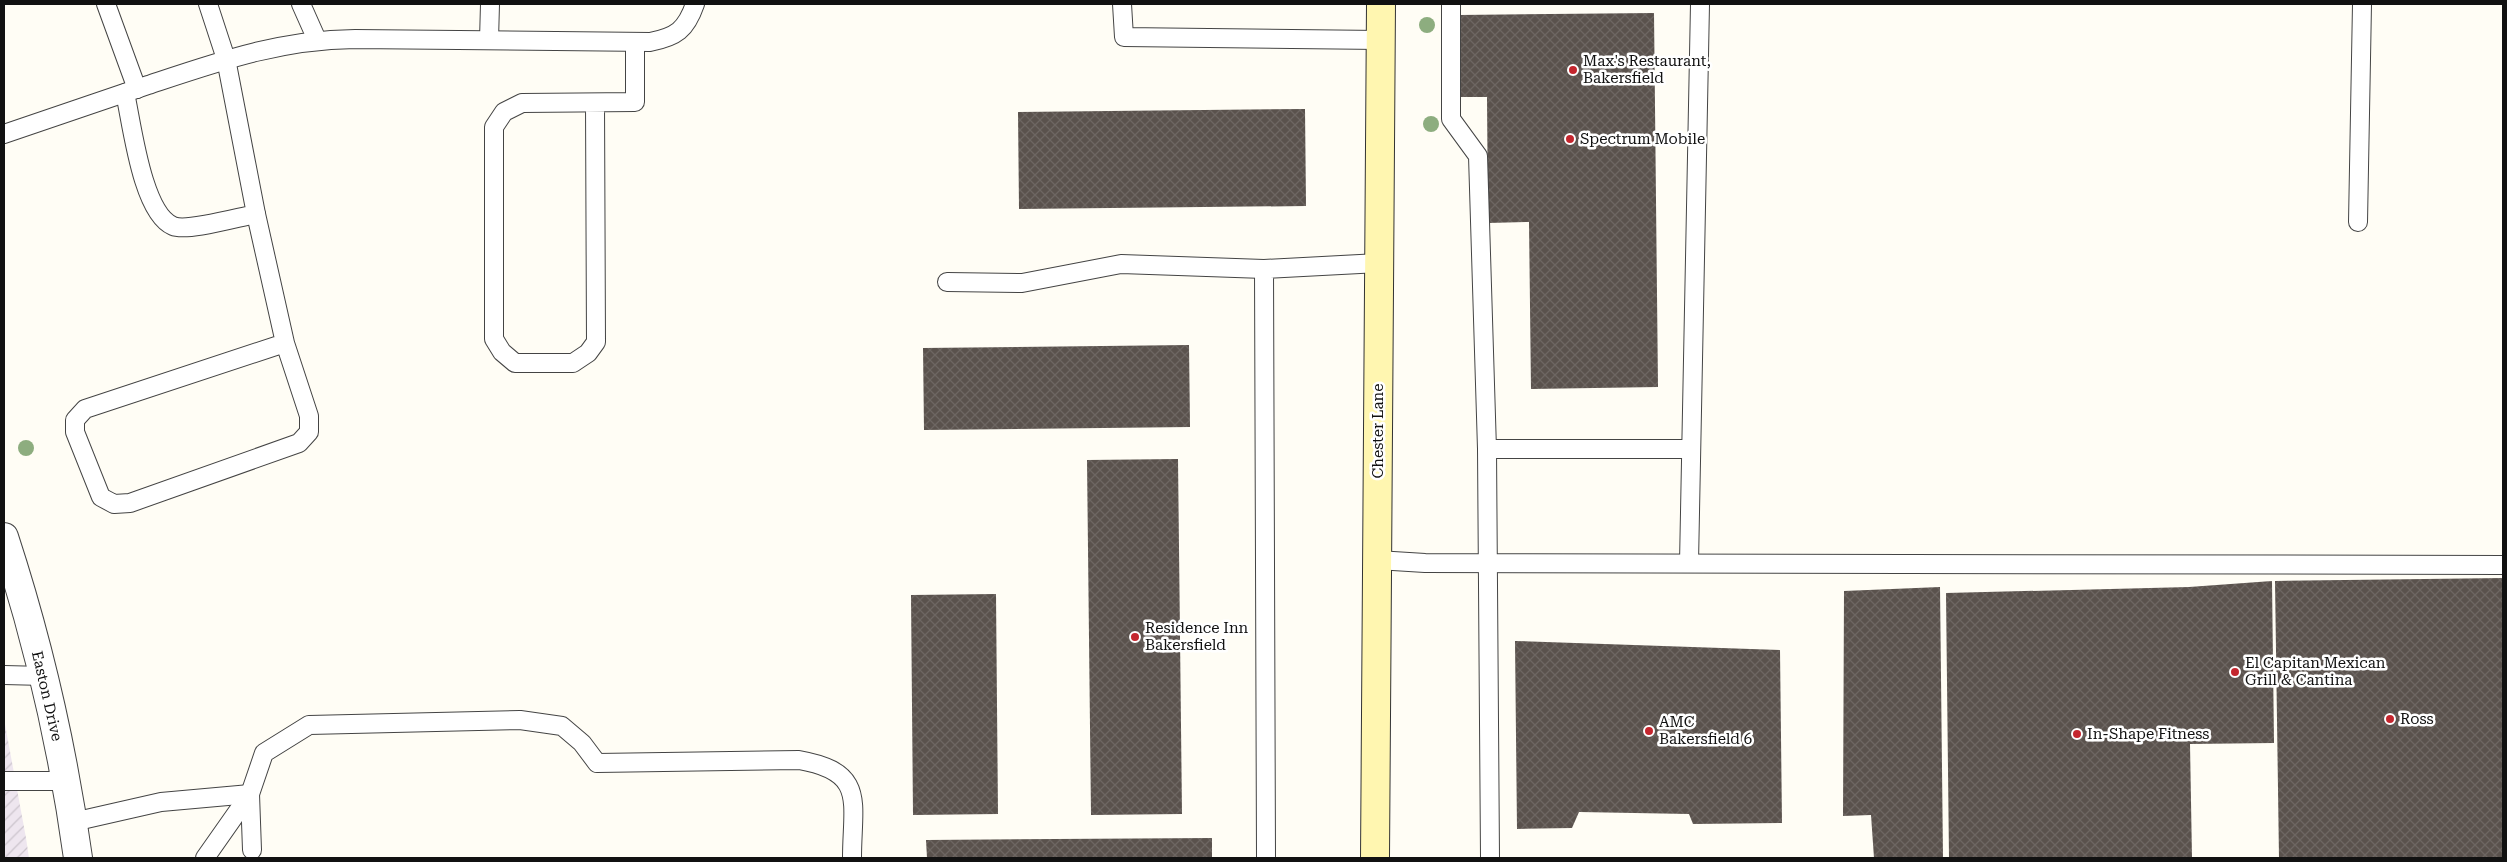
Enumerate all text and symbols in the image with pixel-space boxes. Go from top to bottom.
place label: Max's Restaurant, Bakersfield [1583,52,1711,87]
marker: Max's Restaurant, Bakersfield [1567,64,1579,76]
place label: Spectrum Mobile [1580,130,1705,148]
marker: Spectrum Mobile [1564,133,1576,145]
street label: Chester Lane [1369,384,1387,478]
place label: Residence Inn Bakersfield [1145,619,1249,654]
marker: Residence Inn Bakersfield [1129,631,1141,643]
street label: Easton Drive [28,649,66,743]
place label: El Capitan Mexican Grill & Cantina [2245,654,2386,689]
marker: El Capitan Mexican Grill & Cantina [2229,666,2241,678]
place label: Ross [2400,710,2434,728]
place label: AMC Bakersfield 6 [1659,713,1752,748]
marker: Ross [2384,713,2396,725]
marker: AMC Bakersfield 6 [1643,725,1655,737]
place label: In-Shape Fitness [2087,725,2209,743]
marker: In-Shape Fitness [2071,728,2083,740]

